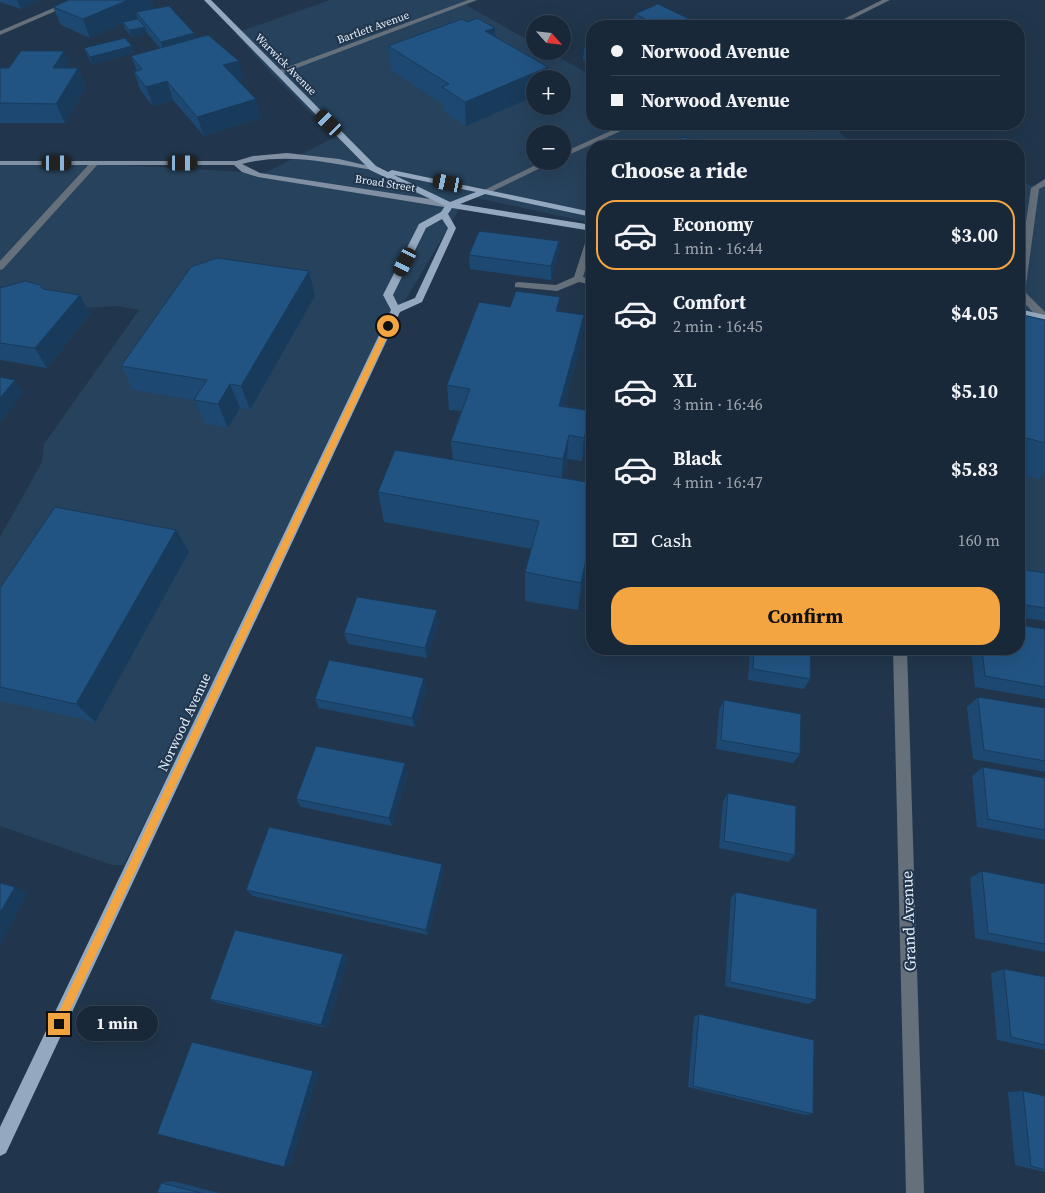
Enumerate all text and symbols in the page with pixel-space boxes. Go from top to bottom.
street label: Bartlett Avenue [335,7,412,47]
north arrow [526,15,571,60]
map controls [526,15,571,170]
street label: Warwick Avenue [251,30,320,99]
text: Norwood Avenue [641,38,790,64]
button: + [526,70,571,115]
text: Norwood Avenue [641,87,790,113]
car [313,107,344,139]
button: − [526,125,571,170]
text: Choose a ride [611,155,748,185]
car [42,156,72,171]
car [168,156,198,171]
street label: Broad Street [354,171,416,196]
car [431,173,464,193]
text: Economy [673,211,754,237]
icon: car [613,213,658,258]
text: $3.00 [951,222,998,248]
text: 1 min · 16:44 [673,237,763,259]
car [391,245,418,279]
text: Comfort [673,289,746,315]
icon: car [613,291,658,336]
text: $4.05 [951,300,998,326]
route start [377,315,399,337]
text: 2 min · 16:45 [673,315,763,337]
text: XL [673,367,696,393]
icon: car [613,369,658,414]
text: $5.10 [951,378,998,404]
text: 3 min · 16:46 [673,393,763,415]
text: Black [673,445,722,471]
icon: car [613,447,658,492]
text: $5.83 [951,456,998,482]
text: 4 min · 16:47 [673,471,763,493]
icon: cash [611,526,639,554]
text: Cash [651,527,692,553]
text: 160 m [958,529,1000,551]
button: Confirm [611,587,1000,645]
street label: Norwood Avenue [152,669,216,775]
street label: Grand Avenue [895,870,921,972]
callout: 1 min [76,1006,159,1042]
text: 1 min [96,1012,138,1034]
route end [48,1013,70,1035]

